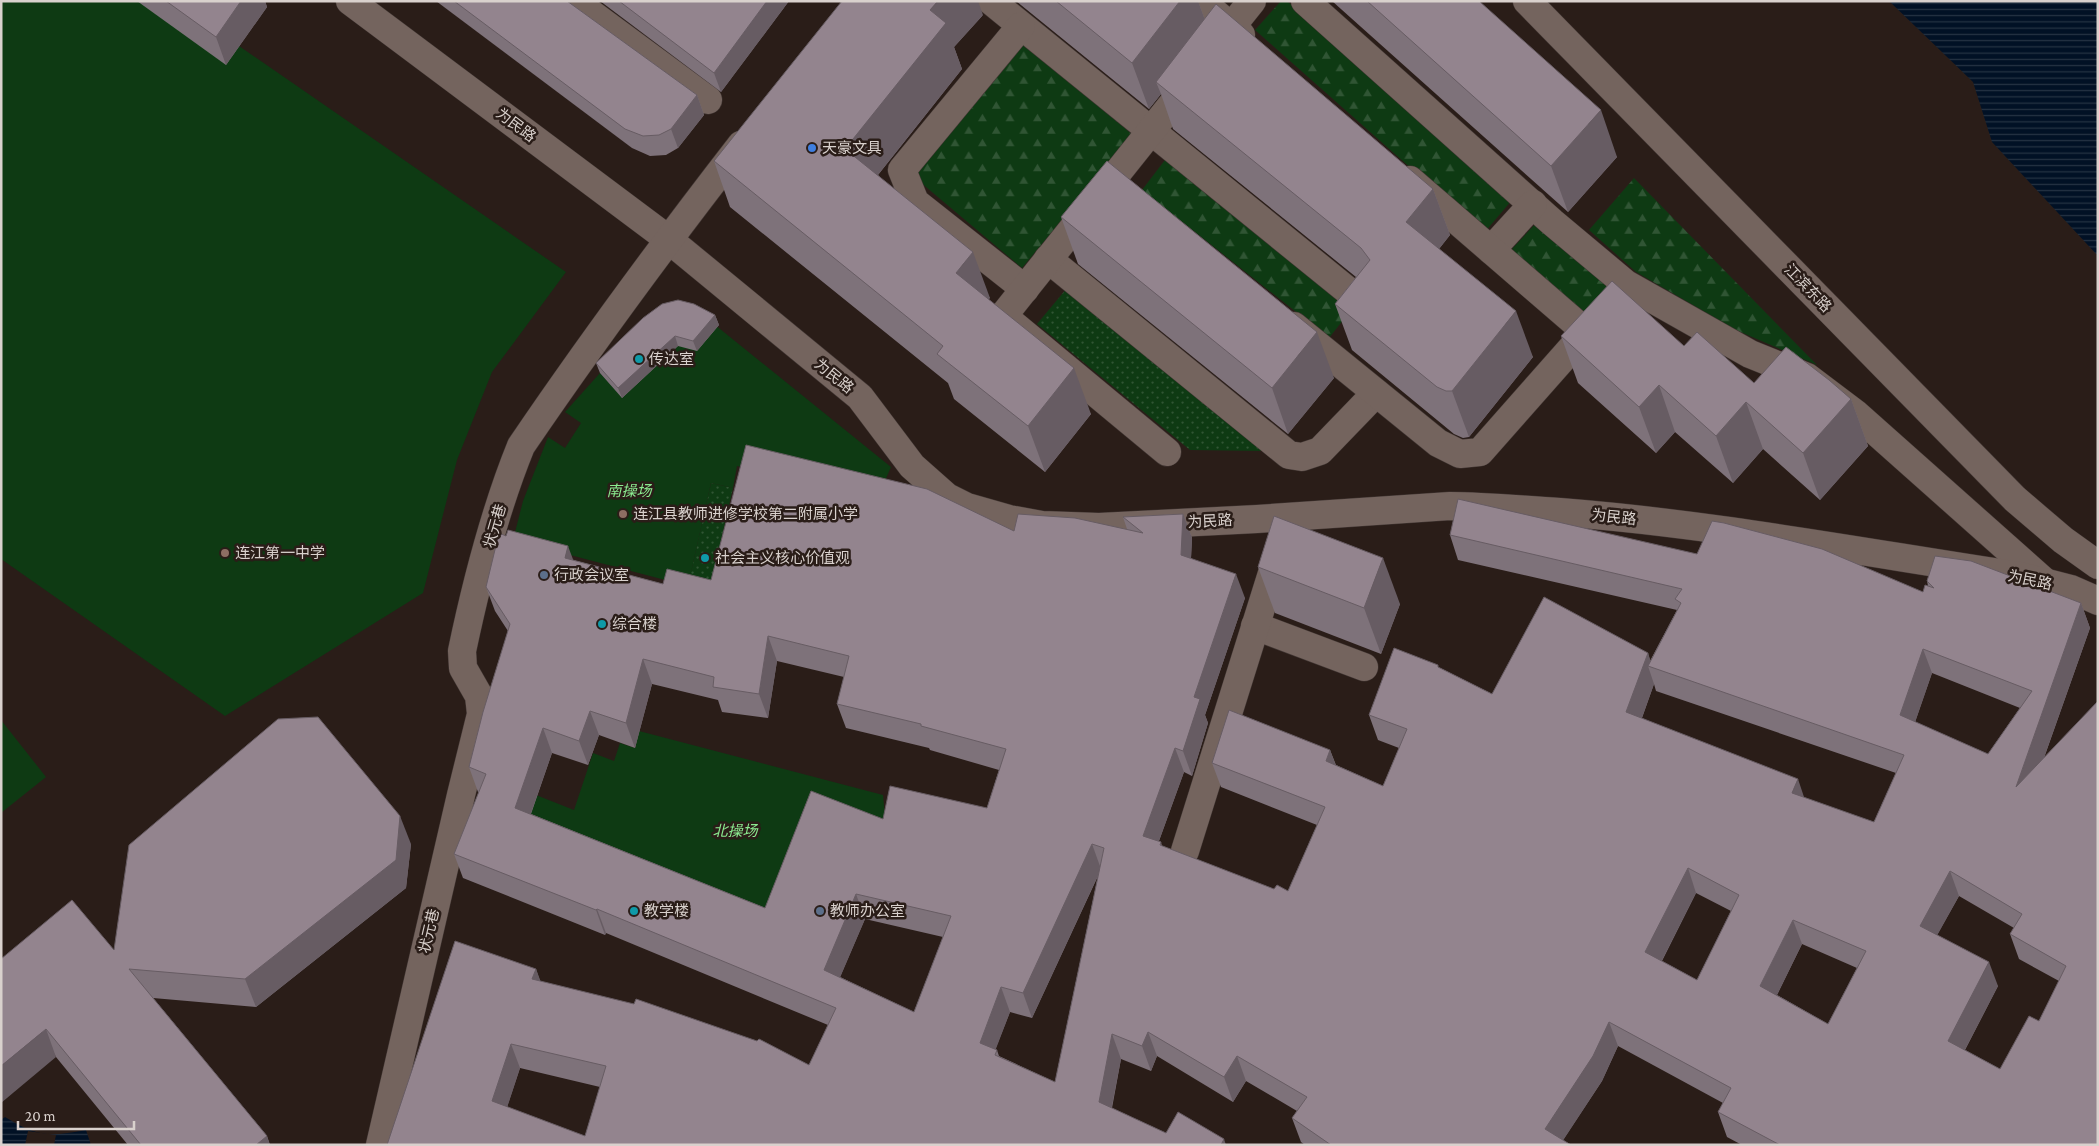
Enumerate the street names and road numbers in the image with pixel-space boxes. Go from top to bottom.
street label: 为民路 [493,105,539,145]
street label: 江滨东路 [1781,261,1835,315]
street label: 为民路 [811,356,857,396]
street label: 状元巷 [480,502,509,550]
street label: 为民路 [1591,507,1637,527]
street label: 为民路 [1187,512,1233,530]
street label: 为民路 [2006,567,2054,593]
street label: 状元巷 [415,907,442,955]

